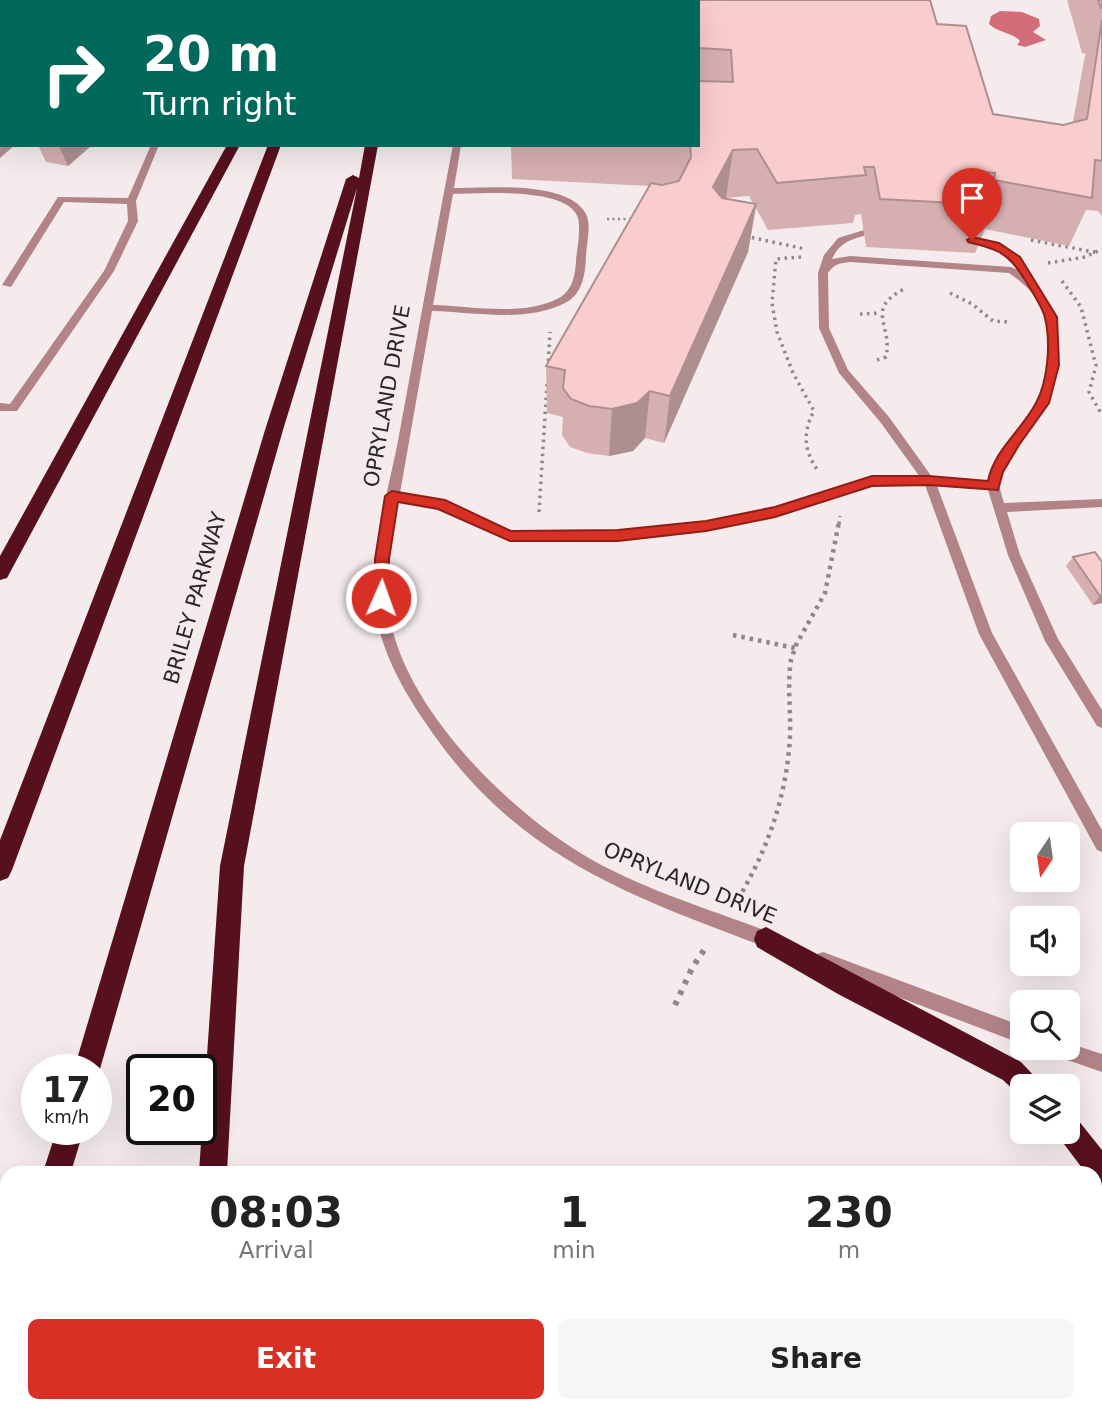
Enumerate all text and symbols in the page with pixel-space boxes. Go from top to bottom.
text: 20 m [143,26,279,83]
icon: right [28,28,119,119]
text: Turn right [143,85,296,123]
pin [942,168,1002,240]
icon: arrive [953,179,991,217]
street label: OPRYLAND DRIVE [359,303,415,489]
street label: BRILEY PARKWAY [159,509,231,687]
position arrow [344,561,418,635]
north arrow [1010,822,1080,892]
map controls [1010,822,1080,1144]
street label: OPRYLAND DRIVE [600,837,780,929]
button: sound [1010,906,1080,976]
button: search [1010,990,1080,1060]
speed limit sign: 20 [126,1054,217,1145]
text: 17 [42,1070,91,1110]
button: layers [1010,1074,1080,1144]
text: km/h [44,1106,89,1127]
text: 08:03 [209,1188,343,1237]
text: 1 [559,1188,589,1237]
text: 230 [805,1188,893,1237]
text: Arrival [239,1237,314,1263]
text: min [552,1237,596,1263]
text: m [838,1237,860,1263]
button: Exit [28,1319,544,1399]
button: Share [558,1319,1074,1399]

